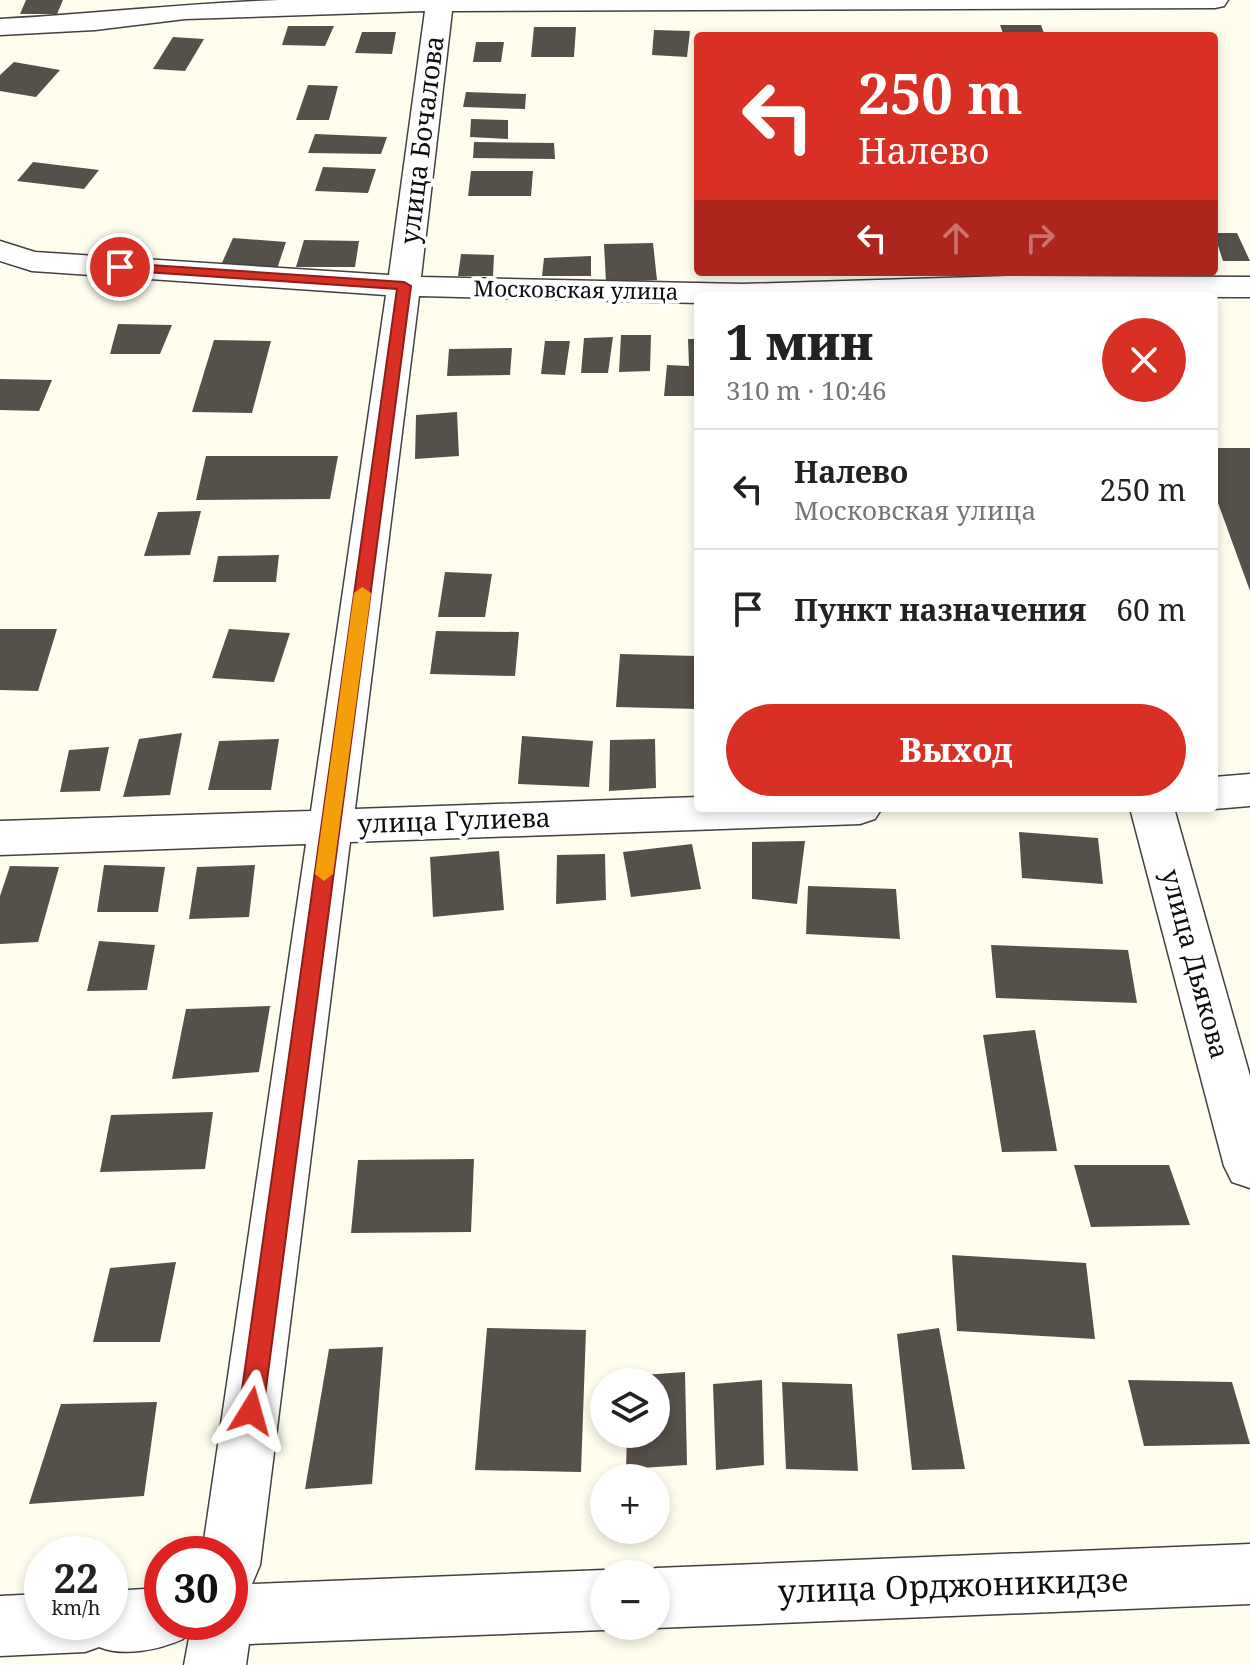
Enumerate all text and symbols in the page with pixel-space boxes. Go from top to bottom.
street label: улица Бочалова [390,34,452,246]
text: 250 m [858,54,1023,130]
icon: left [726,64,830,168]
text: Налево [858,126,989,175]
icon: left [850,216,894,260]
icon: ahead [934,216,978,260]
icon: right [1018,216,1062,260]
pin [86,233,154,301]
icon: arrive [98,245,142,289]
street label: Московская улица [473,272,679,306]
text: 1 мин [726,309,873,374]
button: close [1102,318,1186,402]
text: 310 m · 10:46 [726,372,887,408]
text: Налево [794,451,908,492]
icon: left [726,467,770,511]
text: 250 m [1100,469,1186,510]
text: Московская улица [794,492,1036,528]
icon: arrive [726,587,770,631]
text: Пункт назначения [794,589,1086,630]
text: 60 m [1116,589,1186,630]
button: Выход [726,704,1186,796]
street label: улица Гулиева [357,799,551,841]
street label: улица Дьякова [1153,865,1239,1062]
map controls [590,1368,670,1640]
button: layers [590,1368,670,1448]
position arrow [209,1369,293,1453]
button: + [590,1464,670,1544]
speed limit sign: 30 [144,1536,248,1640]
text: 22 [53,1550,99,1605]
street label: улица Орджоникидзе [777,1557,1129,1612]
button: − [590,1560,670,1640]
text: km/h [51,1594,101,1621]

